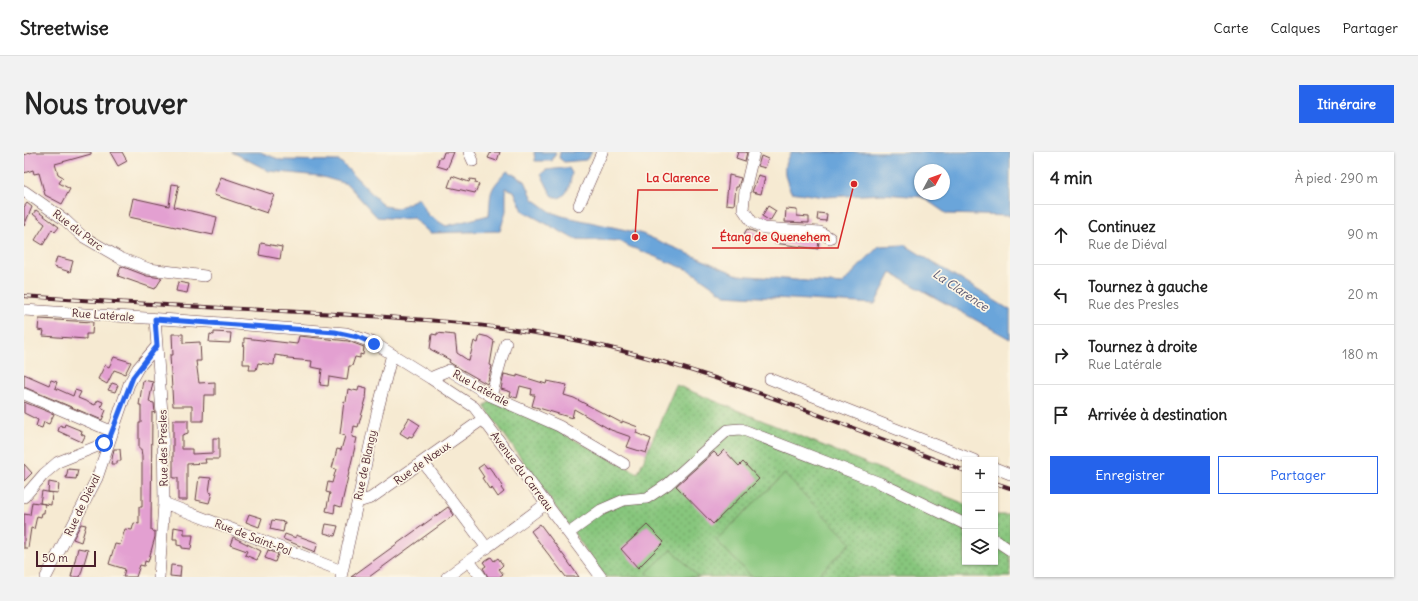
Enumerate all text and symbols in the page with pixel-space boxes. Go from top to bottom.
text: Streetwise [20,16,109,40]
text: Carte [1214,19,1248,37]
text: Calques [1270,19,1320,37]
text: Partager [1342,19,1398,37]
button: Itinéraire [1299,85,1394,123]
text: Nous trouver [24,86,187,122]
north arrow [914,164,950,200]
callout: La Clarence [638,166,718,190]
text: 4 min [1050,167,1092,189]
text: La Clarence [646,170,710,185]
text: À pied · 290 m [1295,170,1378,187]
street label: Rue du Parc [50,206,106,254]
text: Continuez [1088,217,1156,236]
callout: Étang de Quenehem [712,224,838,248]
icon: ahead [1050,224,1072,246]
text: 90 m [1347,226,1378,243]
text: Étang de Quenehem [720,229,831,245]
text: Rue de Diéval [1088,236,1167,253]
water label: La Clarence [930,266,993,315]
text: Tournez à gauche [1088,277,1208,296]
icon: left [1050,284,1072,306]
text: 20 m [1348,286,1378,303]
text: Rue des Presles [1088,296,1179,313]
street label: Rue Latérale [71,306,135,324]
route end [365,335,383,353]
text: Tournez à droite [1088,337,1197,356]
icon: right [1050,344,1072,366]
text: 180 m [1342,346,1378,363]
text: Rue Latérale [1088,356,1162,373]
street label: Rue Latérale [450,367,512,409]
icon: arrive [1050,404,1072,426]
text: Arrivée à destination [1088,405,1227,424]
street label: Rue des Presles [155,409,171,487]
street label: Rue de Blangy [351,429,379,501]
street label: Avenue du Carreau [488,429,557,514]
route start [95,434,113,452]
street label: Rue de Nœux [391,438,454,488]
button: Enregistrer [1050,456,1210,494]
button: Partager [1218,456,1378,494]
map controls [962,457,998,565]
button: + [962,457,998,493]
street label: Rue de Diéval [61,472,103,538]
button: − [962,493,998,529]
street label: Rue de Saint-Pol [213,516,293,558]
button: layers [962,529,998,565]
scale bar [36,549,96,568]
text: 50 m [42,551,68,565]

